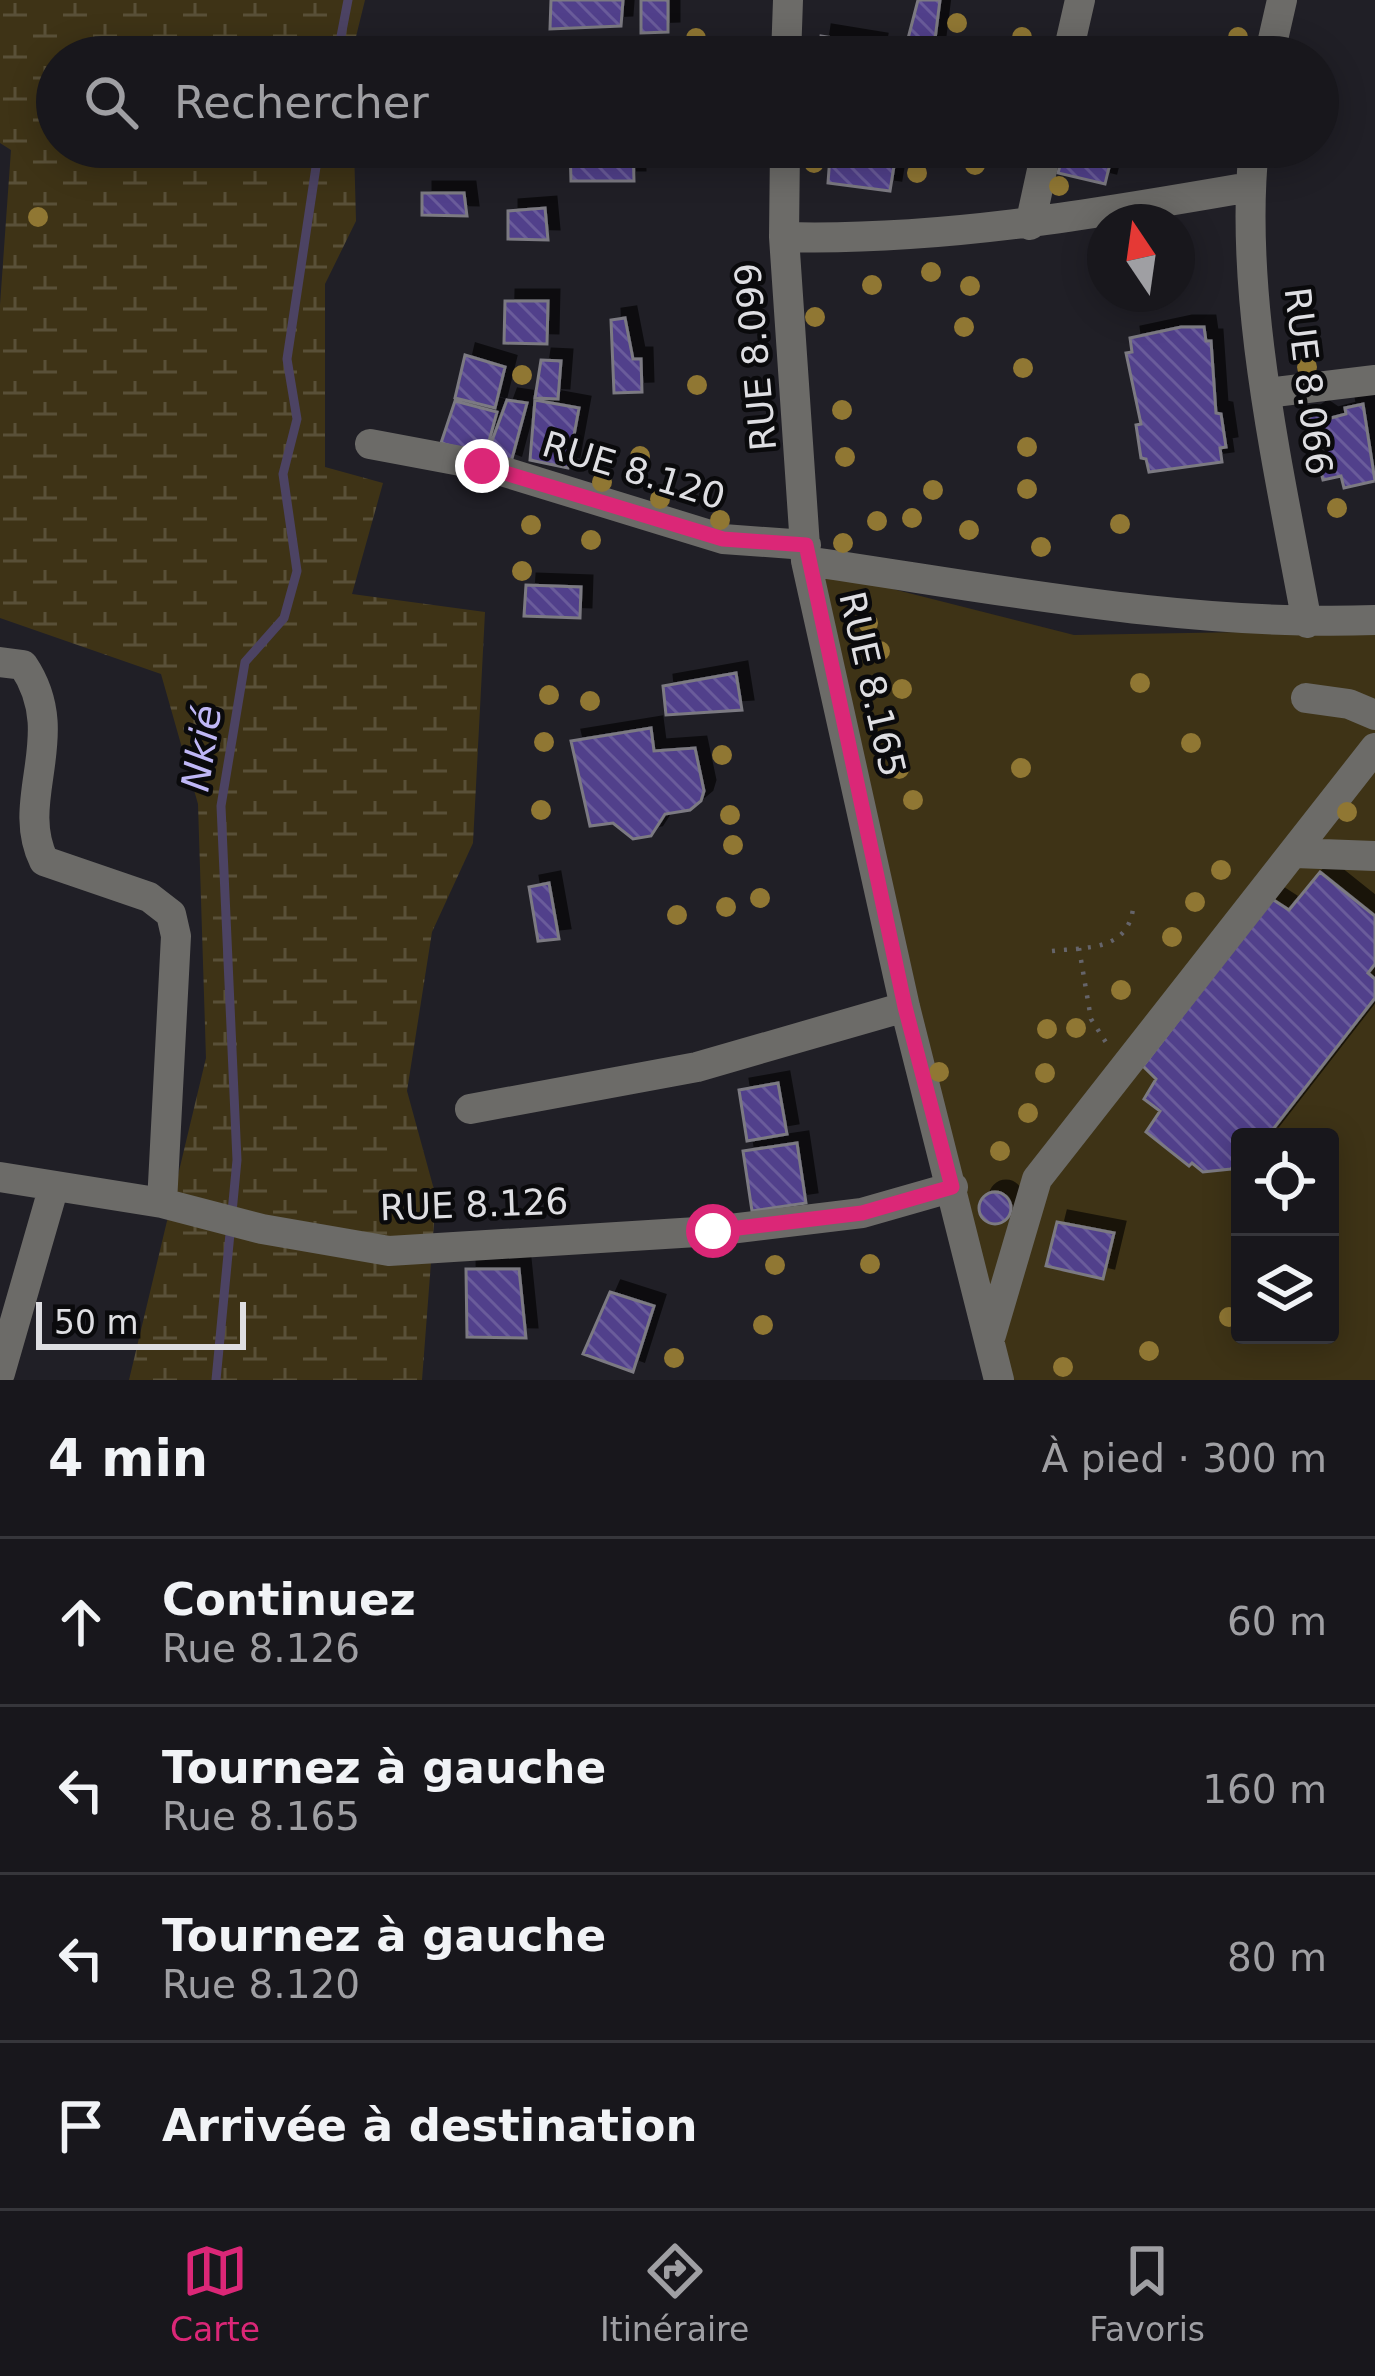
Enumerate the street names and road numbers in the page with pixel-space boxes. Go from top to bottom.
street label: RUE 8.099 [727,261,784,453]
street label: RUE 8.066 [1277,285,1340,477]
street label: RUE 8.120 [538,423,730,518]
street label: RUE 8.165 [831,588,914,781]
street label: RUE 8.126 [379,1181,569,1228]

